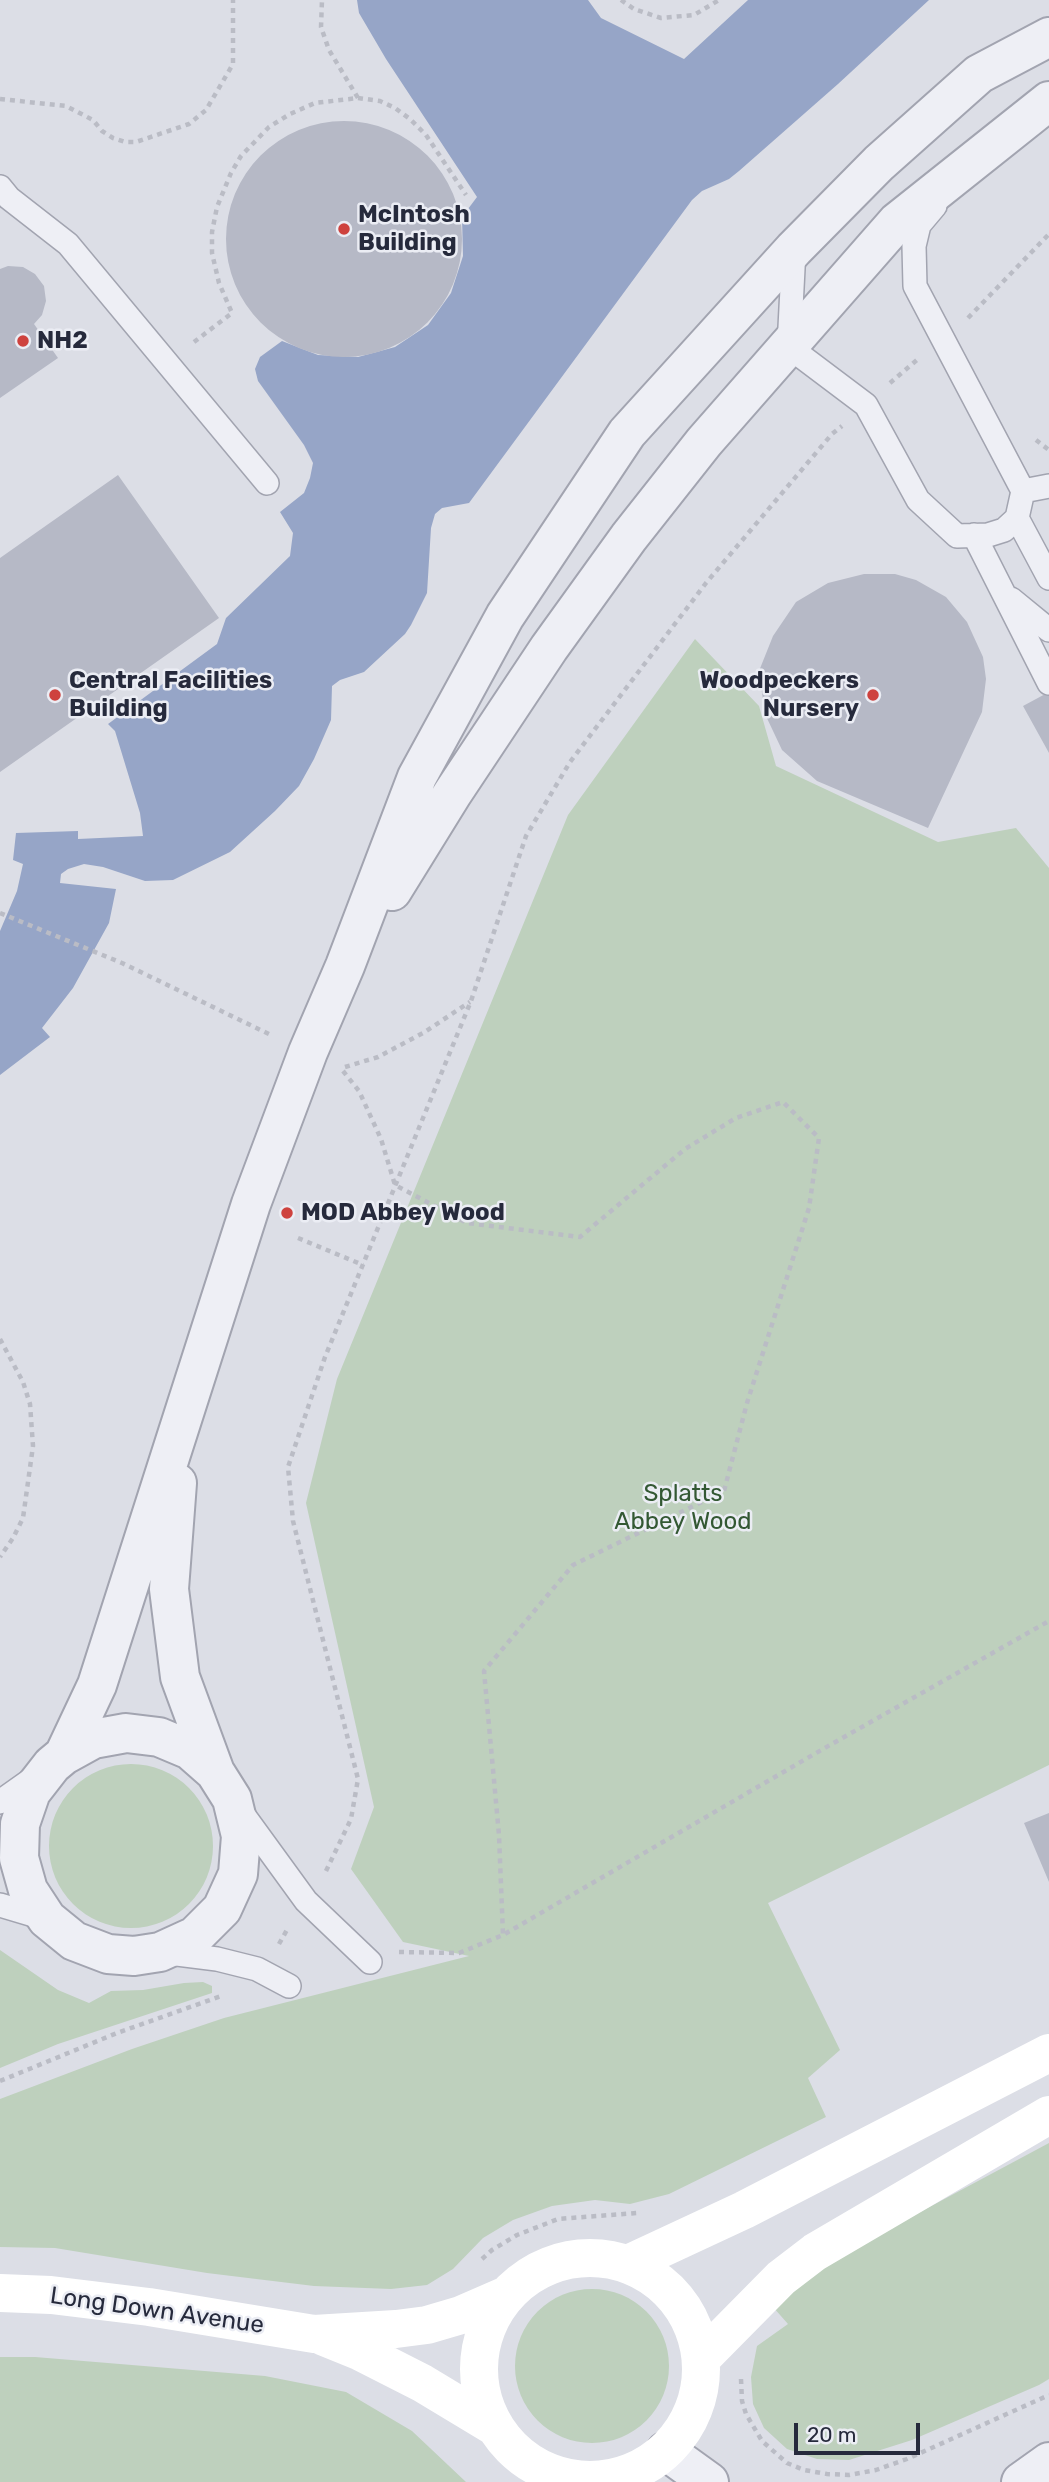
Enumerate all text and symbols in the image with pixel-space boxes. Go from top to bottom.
place label: McIntosh Building [358,201,470,257]
marker: McIntosh Building [336,221,352,237]
place label: NH2 [37,327,88,355]
marker: NH2 [15,333,31,349]
place label: Central Facilities Building [69,667,272,723]
place label: Woodpeckers Nursery [700,667,859,723]
marker: Central Facilities Building [47,687,63,703]
marker: Woodpeckers Nursery [865,687,881,703]
place label: MOD Abbey Wood [301,1199,505,1227]
marker: MOD Abbey Wood [279,1205,295,1221]
park label: Splatts Abbey Wood [614,1480,752,1536]
street label: Long Down Avenue [48,2282,266,2340]
scale bar [797,2408,923,2452]
text: 20 m [807,2422,856,2447]

